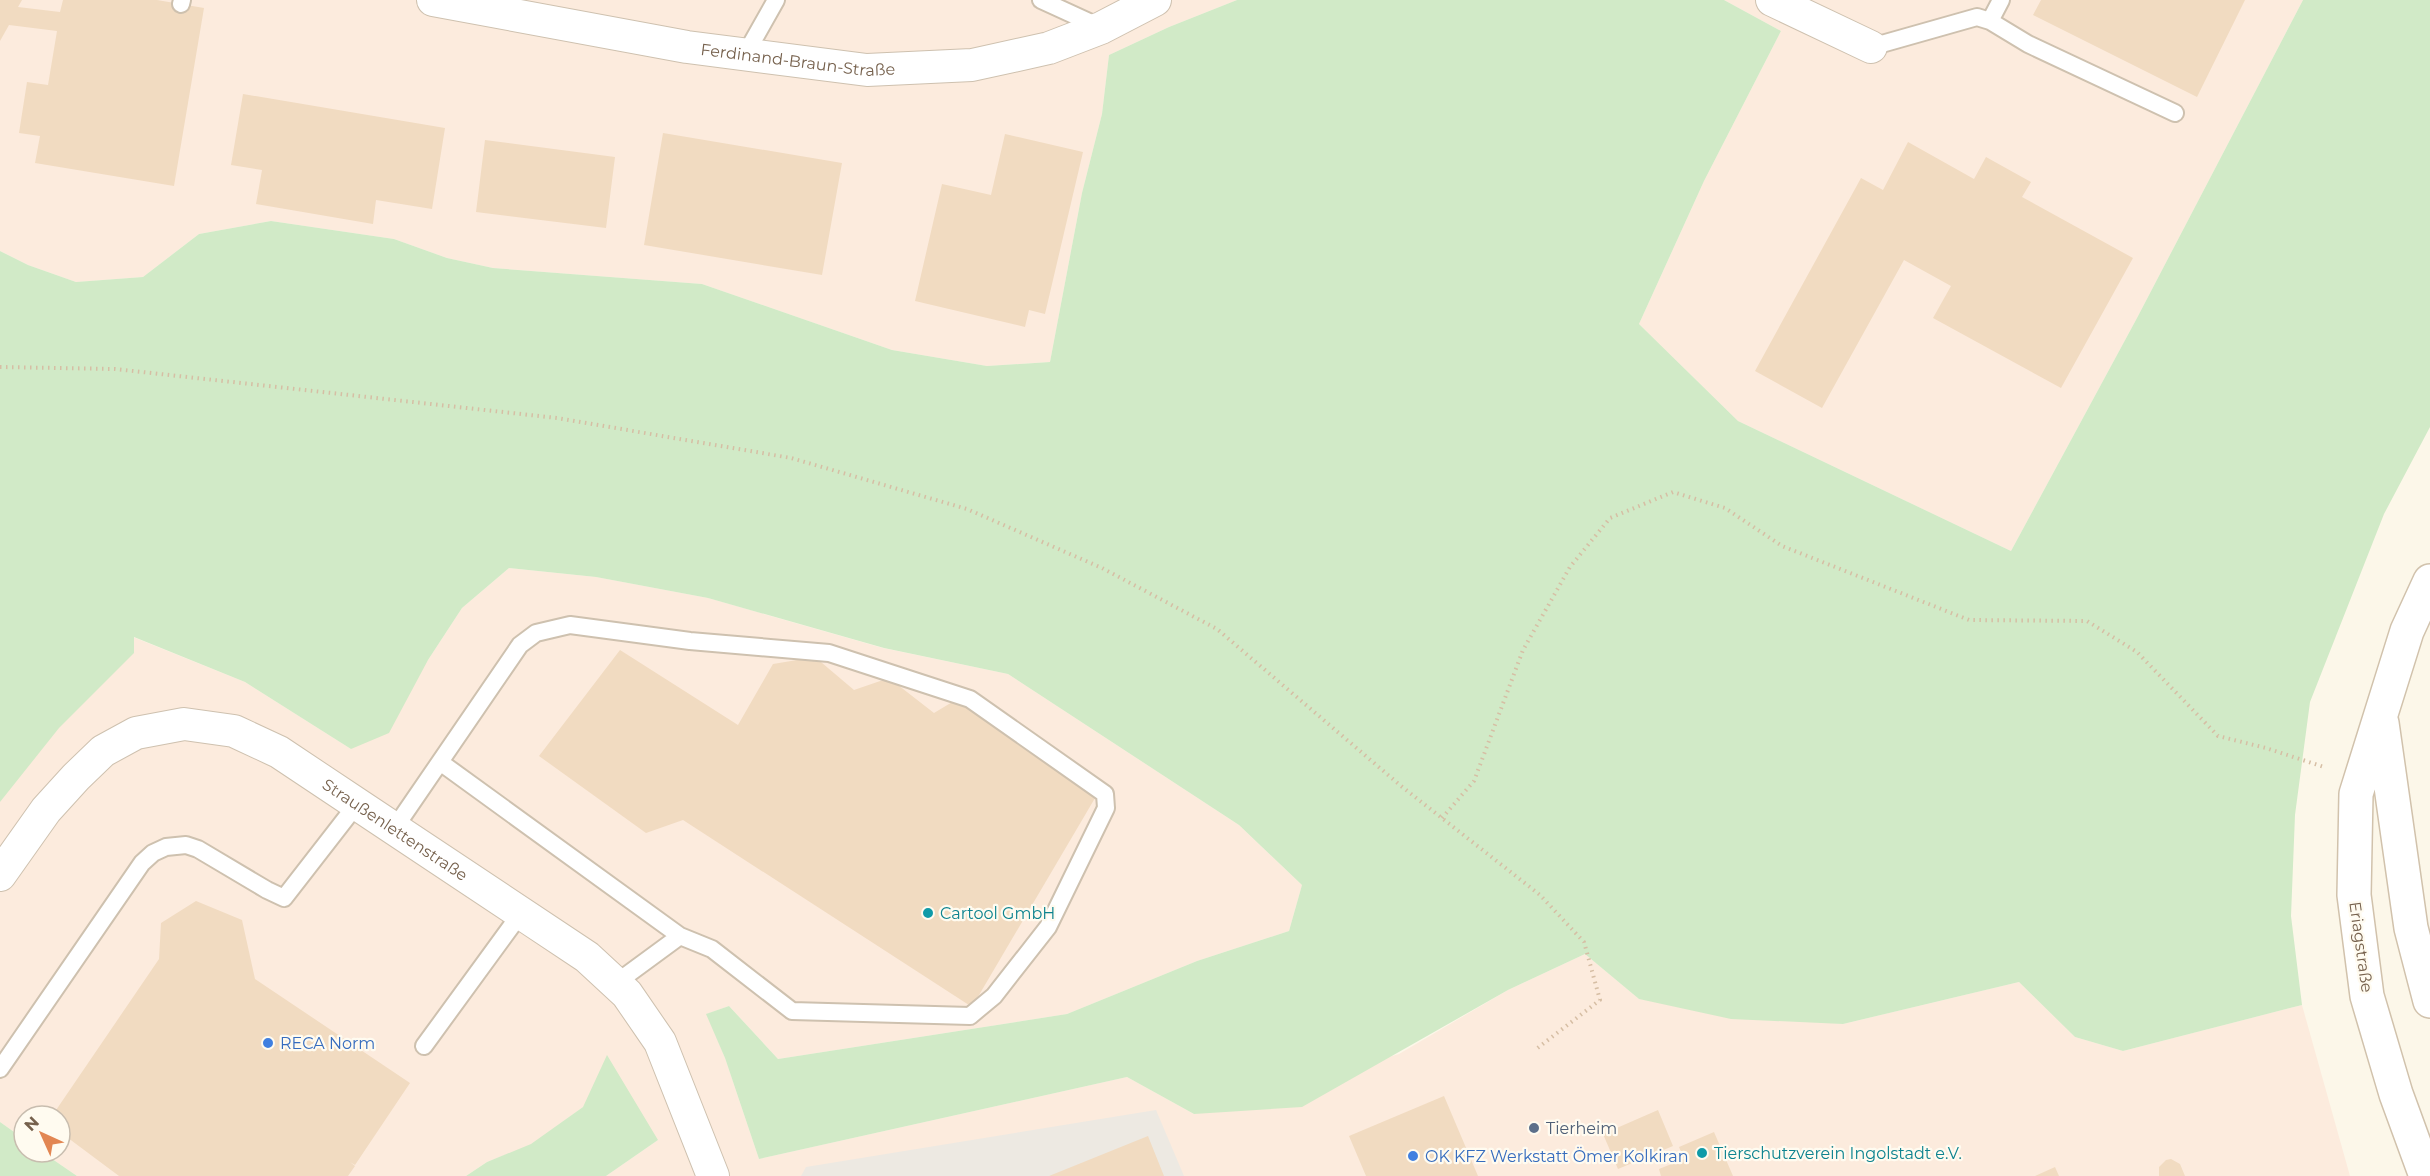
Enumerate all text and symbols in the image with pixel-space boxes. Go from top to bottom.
street label: Ferdinand-Braun-Straße [700,39,895,80]
street label: Straußenlettenstraße [319,774,471,885]
street label: Eriagstraße [2345,900,2377,994]
place label: Cartool GmbH [940,904,1055,923]
marker: Cartool GmbH [921,906,935,920]
place label: RECA Norm [280,1034,375,1053]
marker: RECA Norm [261,1036,275,1050]
north arrow [12,1104,72,1164]
text: N [20,1112,43,1135]
place label: Tierheim [1546,1119,1617,1138]
marker: Tierheim [1527,1121,1541,1135]
place label: Tierschutzverein Ingolstadt e.V. [1714,1144,1962,1163]
place label: OK KFZ Werkstatt Ömer Kolkiran [1425,1146,1689,1166]
marker: Tierschutzverein Ingolstadt e.V. [1695,1146,1709,1160]
marker: OK KFZ Werkstatt Ömer Kolkiran [1406,1149,1420,1163]

